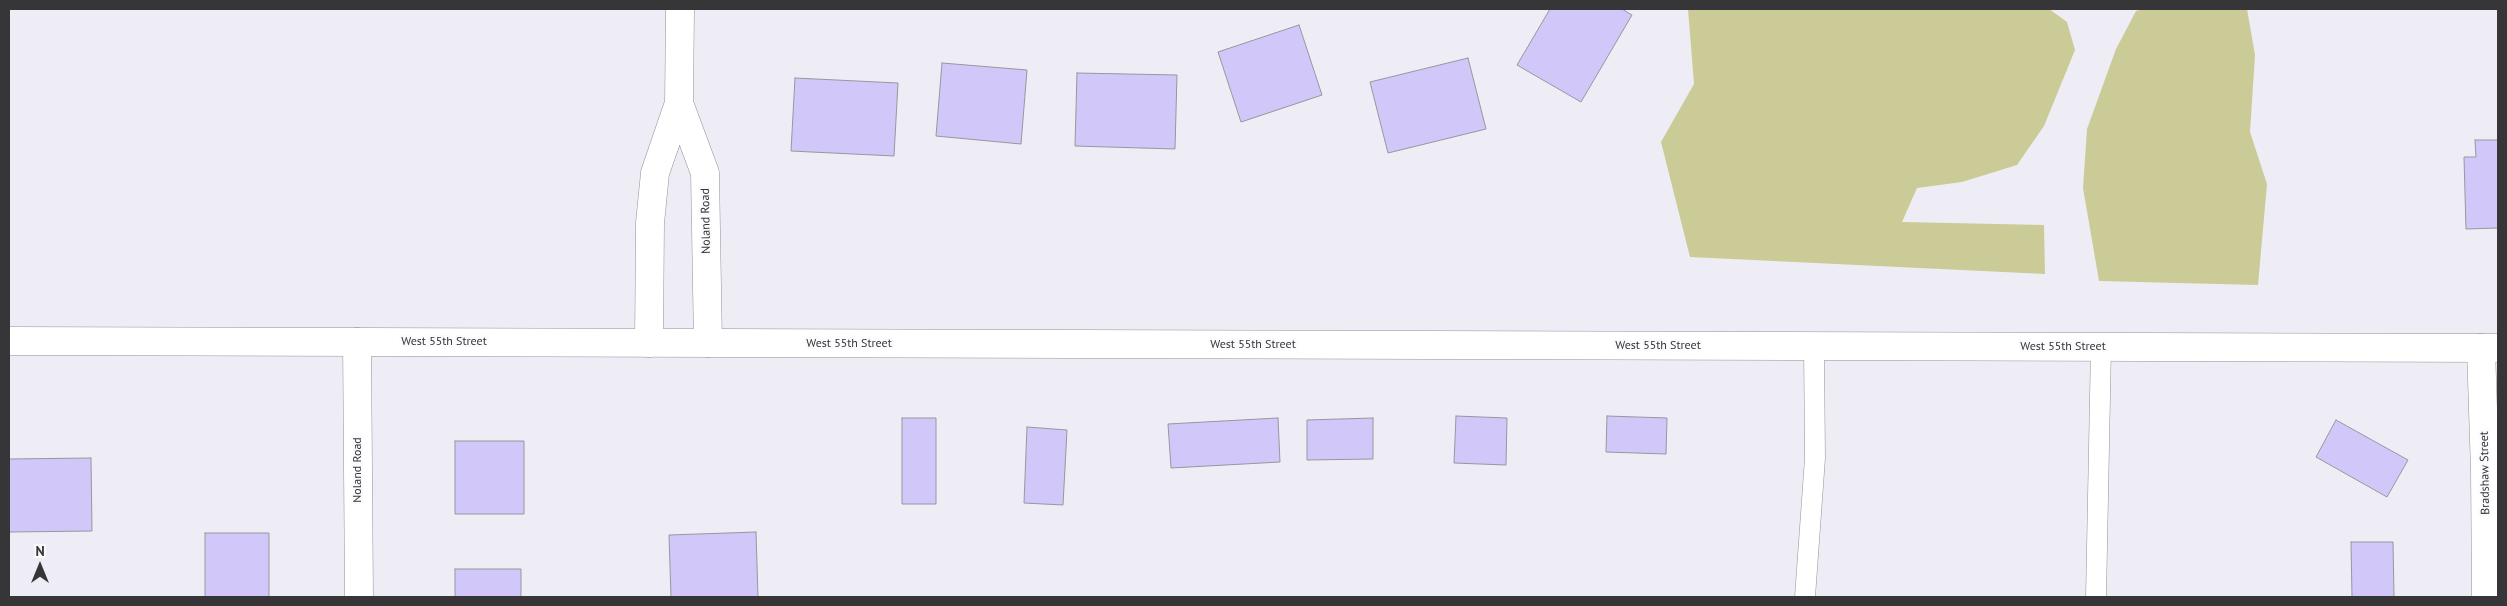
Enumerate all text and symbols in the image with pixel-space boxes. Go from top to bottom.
street label: Noland Road [698,188,714,254]
street label: West 55th Street [401,335,487,349]
street label: West 55th Street [806,337,892,351]
street label: West 55th Street [1210,338,1296,352]
street label: West 55th Street [1615,339,1701,353]
street label: West 55th Street [2020,340,2106,354]
street label: Bradshaw Street [2477,431,2493,515]
street label: Noland Road [351,437,365,503]
north arrow [15,541,65,591]
text: N [35,542,45,560]

